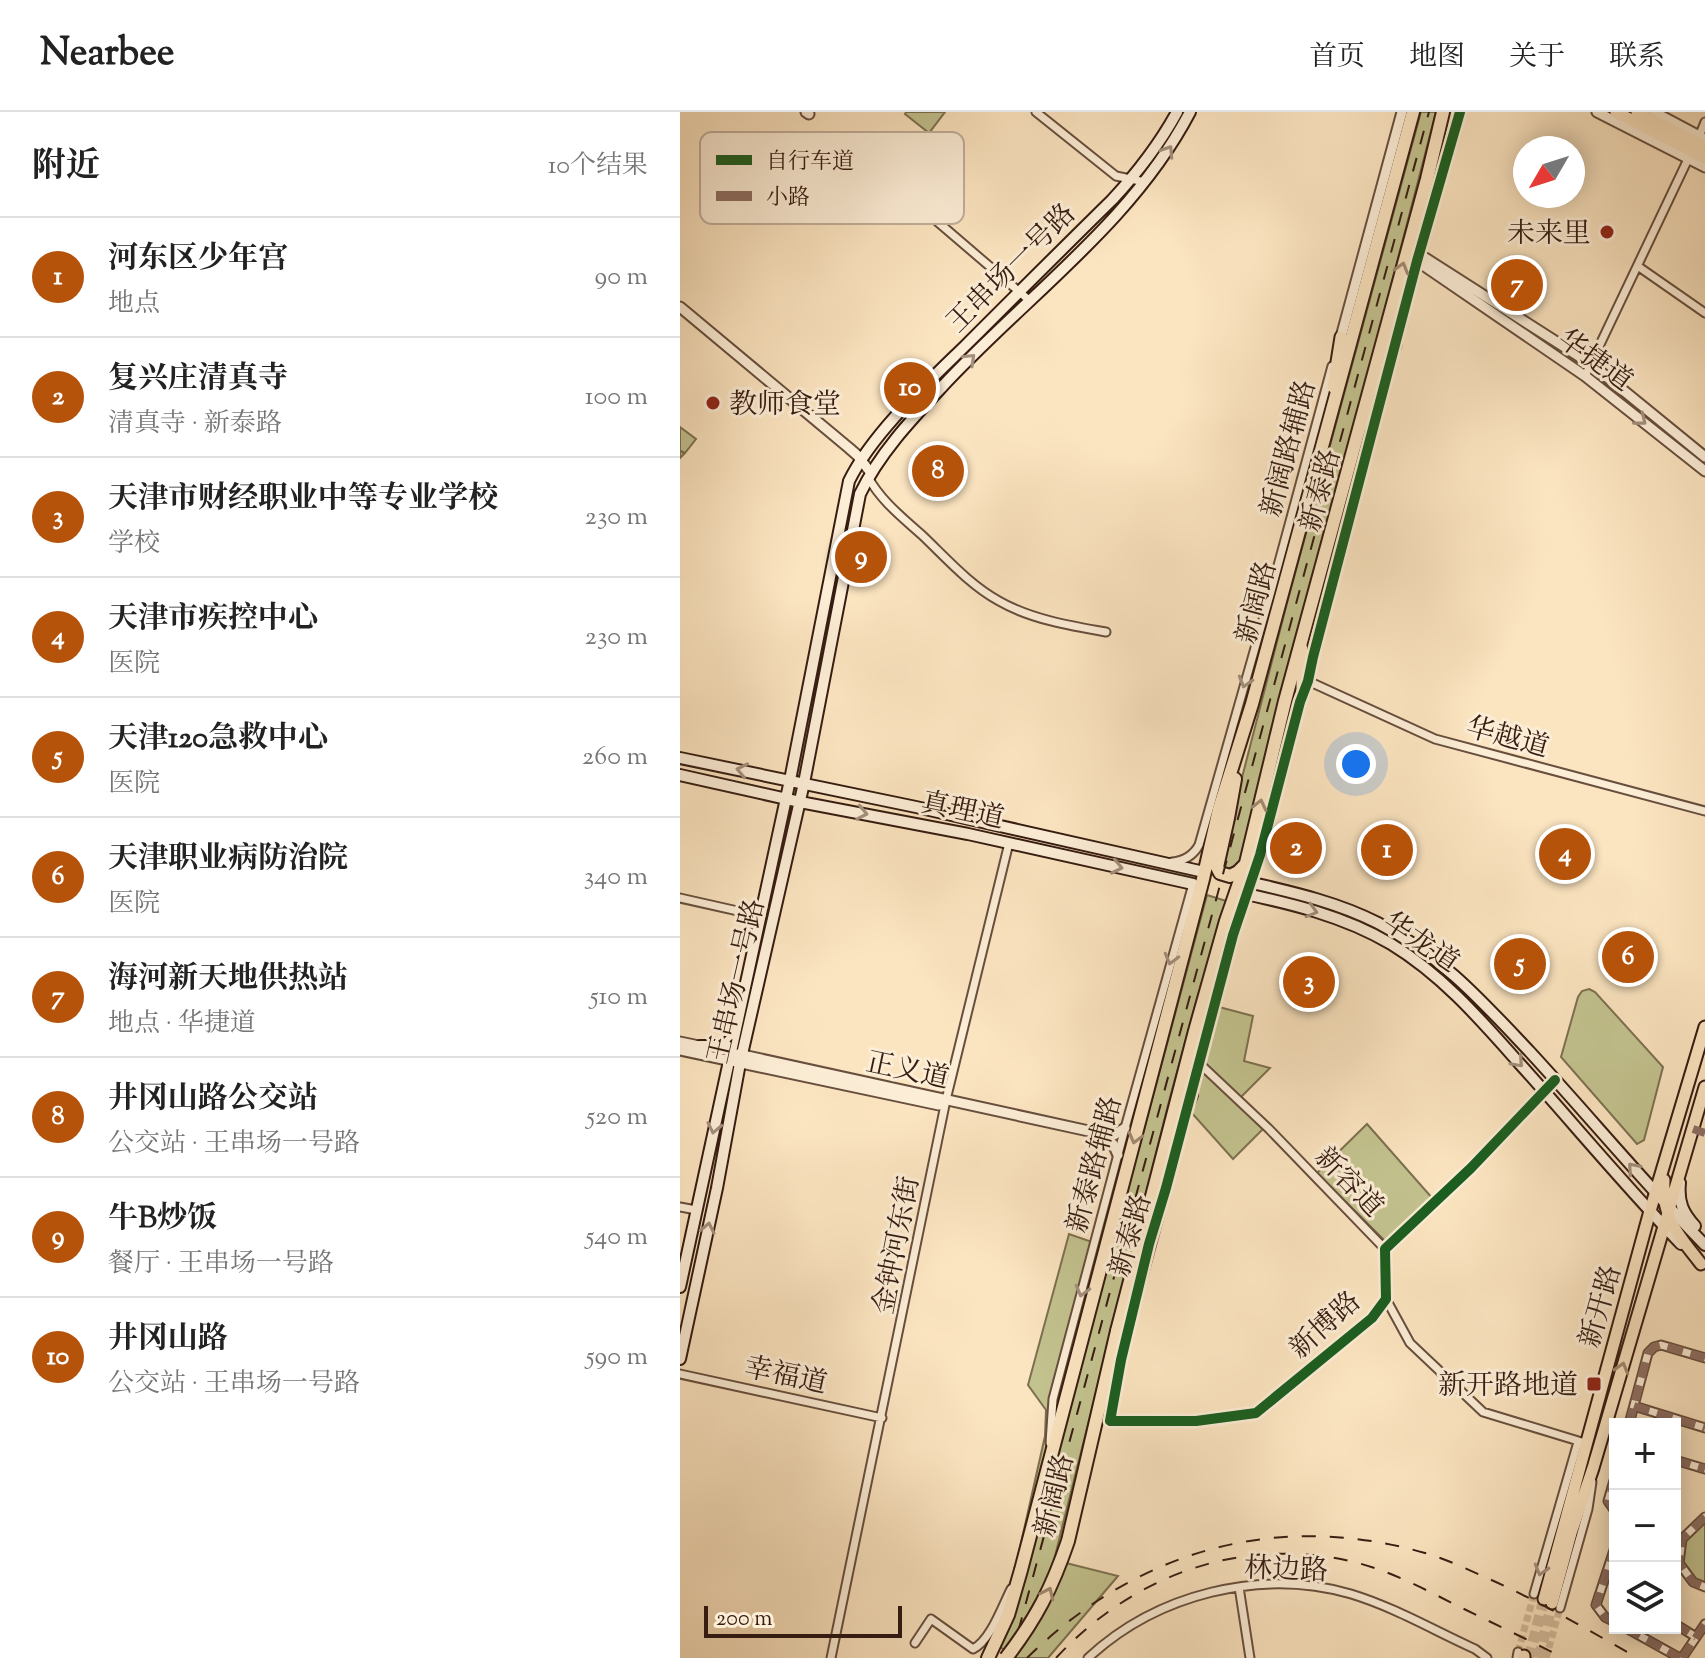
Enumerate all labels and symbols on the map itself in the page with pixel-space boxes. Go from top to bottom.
legend [700,132,964,224]
north arrow [1513,136,1585,208]
one-way arrow [1158,145,1173,159]
text: 自行车道 [766,147,854,179]
text: 小路 [766,183,810,215]
street label: 王串场一号路 [939,196,1086,343]
place label: 未来里 [1507,215,1591,255]
marker: 未来里 [1598,223,1616,241]
pin: 7 [1491,255,1543,315]
one-way arrow [1393,262,1410,276]
street label: 华捷道 [1548,321,1640,402]
one-way arrow [961,353,975,368]
pin: 10 [884,358,936,418]
street label: 新阔路辅路 [1252,376,1327,522]
place label: 教师食堂 [729,386,841,426]
marker: 教师食堂 [704,394,722,412]
one-way arrow [1632,410,1646,425]
pin: 8 [912,441,964,501]
street label: 新泰路 [1292,445,1352,537]
pin: 9 [835,527,887,587]
street label: 新阔路 [1228,557,1288,649]
one-way arrow [1238,674,1255,688]
street label: 华越道 [1461,709,1553,769]
your location [1336,744,1376,784]
one-way arrow [736,762,749,779]
street label: 真理道 [917,784,1008,840]
one-way arrow [1251,798,1268,812]
one-way arrow [855,804,869,821]
pin: 2 [1270,818,1322,878]
pin: 1 [1361,820,1413,880]
pin: 4 [1539,824,1591,884]
one-way arrow [1109,858,1123,875]
street label: 王串场一号路 [700,895,776,1068]
one-way arrow [1304,902,1318,918]
street label: 华龙道 [1374,903,1466,984]
pin: 6 [1602,927,1654,987]
pin: 5 [1494,934,1546,994]
one-way arrow [1164,951,1181,965]
pin: 3 [1283,952,1335,1012]
street label: 正义道 [862,1044,953,1100]
one-way arrow [1508,1052,1522,1067]
street label: 新泰路辅路 [1058,1092,1133,1238]
one-way arrow [706,1121,723,1135]
one-way arrow [1128,1130,1145,1144]
street label: 新容道 [1304,1139,1391,1227]
one-way arrow [1628,1162,1643,1177]
street label: 金钟河东街 [865,1173,931,1318]
street label: 新泰路 [1101,1190,1163,1282]
one-way arrow [699,1222,716,1235]
street label: 新开路 [1571,1261,1633,1353]
street label: 新博路 [1281,1283,1371,1369]
one-way arrow [1075,1284,1091,1298]
street label: 幸福道 [740,1349,831,1405]
one-way arrow [1613,1361,1629,1375]
place label: 新开路地道 [1438,1367,1578,1407]
marker: 新开路地道 [1585,1375,1603,1393]
street label: 新阔路 [1026,1450,1085,1541]
street label: 林边路 [1243,1550,1329,1592]
one-way arrow [1534,1563,1550,1577]
one-way arrow [1038,1586,1054,1601]
scale bar [704,1602,902,1638]

